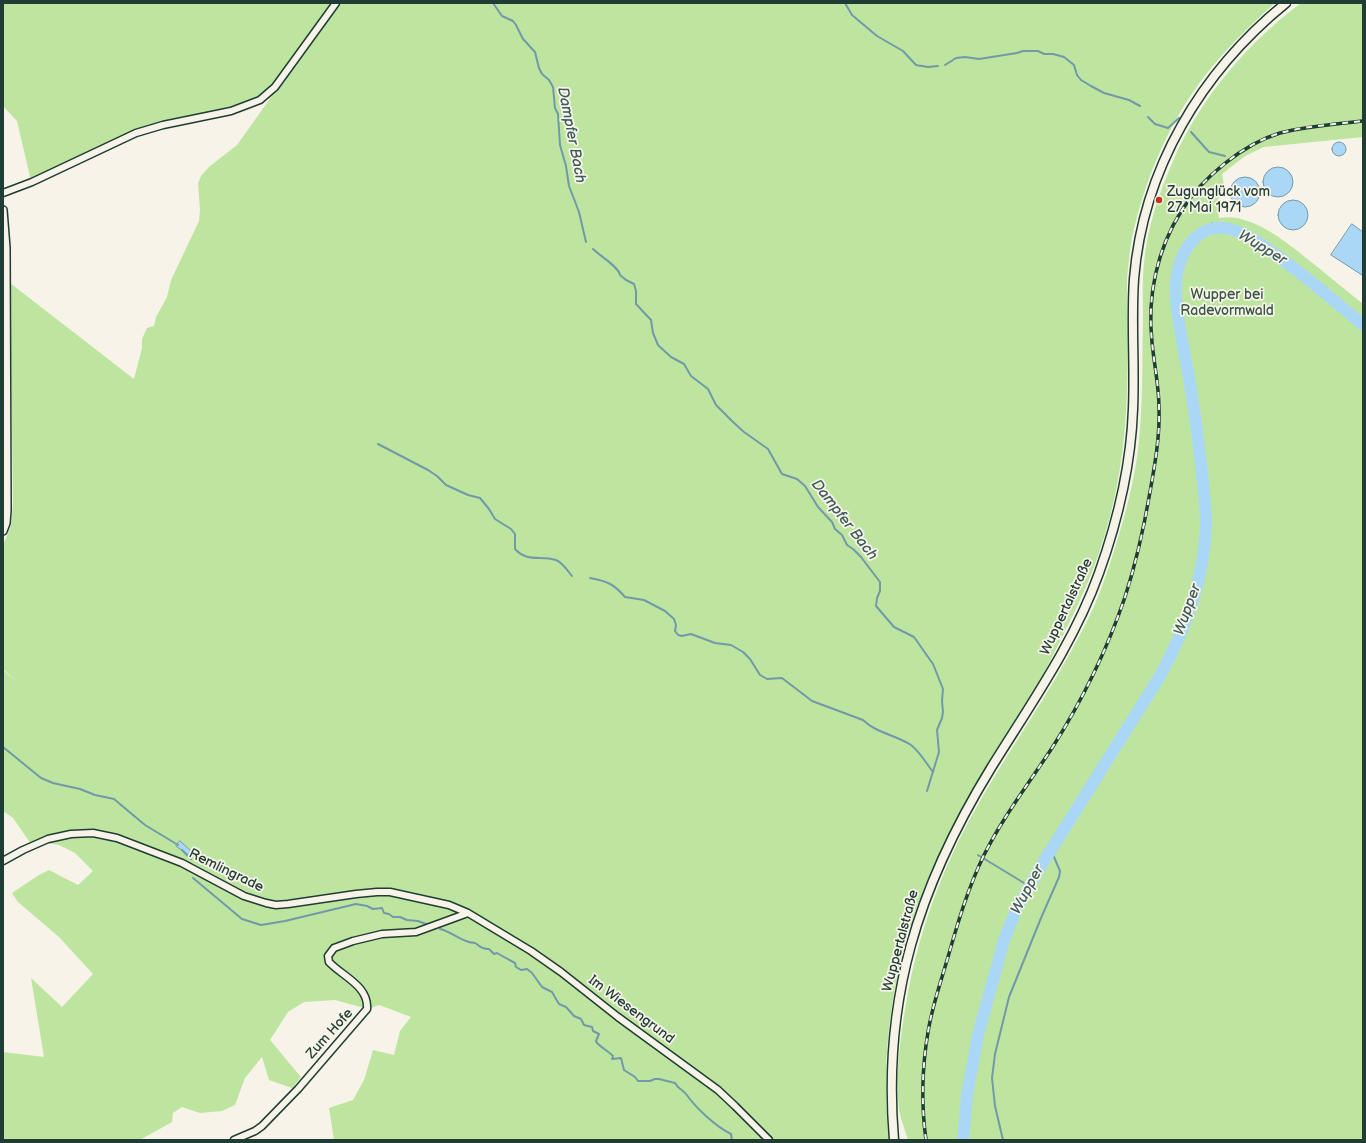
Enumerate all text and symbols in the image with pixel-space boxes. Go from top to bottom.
water label: Dampfer Bach [553,86,589,184]
place label: Zugunglück vom 27. Mai 1971 [1167,184,1270,216]
marker: Zugunglück vom 27. Mai 1971 [1154,195,1164,205]
water label: Wupper [1234,227,1290,269]
park label: Wupper bei Radevormwald [1180,287,1274,320]
water label: Dampfer Bach [807,476,881,564]
street label: Wuppertalstraße [1037,556,1097,658]
water label: Wupper [1170,582,1206,638]
street label: Remlingrade [186,846,266,896]
water label: Wupper [1008,862,1048,918]
street label: Wuppertalstraße [879,888,923,994]
street label: Im Wiesengrund [585,972,677,1048]
street label: Zum Hofe [303,1005,357,1063]

